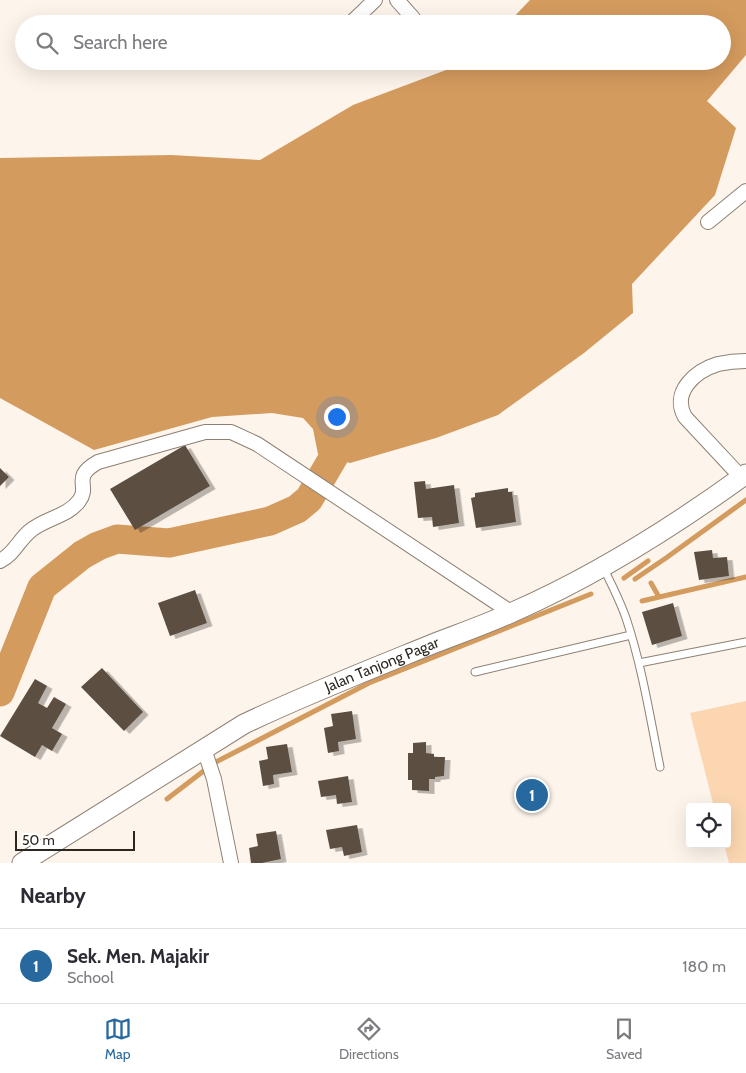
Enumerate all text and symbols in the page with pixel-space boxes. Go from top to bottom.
search box [15,15,731,70]
icon: search [33,29,61,57]
text: Search here [73,31,167,54]
your location [324,404,350,430]
street label: Jalan Tanjong Pagar [321,633,442,696]
pin: 1 [516,776,548,814]
map controls [686,803,731,848]
button: locate [686,803,731,848]
scale bar [15,828,135,851]
text: 50 m [22,831,55,849]
text: Nearby [20,883,86,908]
text: Sek. Men. Majakir [67,945,209,968]
text: 1 [33,957,39,976]
text: 180 m [682,957,726,976]
text: School [67,968,114,987]
tab: Map [104,1015,132,1063]
tab: Directions [339,1015,399,1063]
tab: Saved [606,1015,642,1063]

